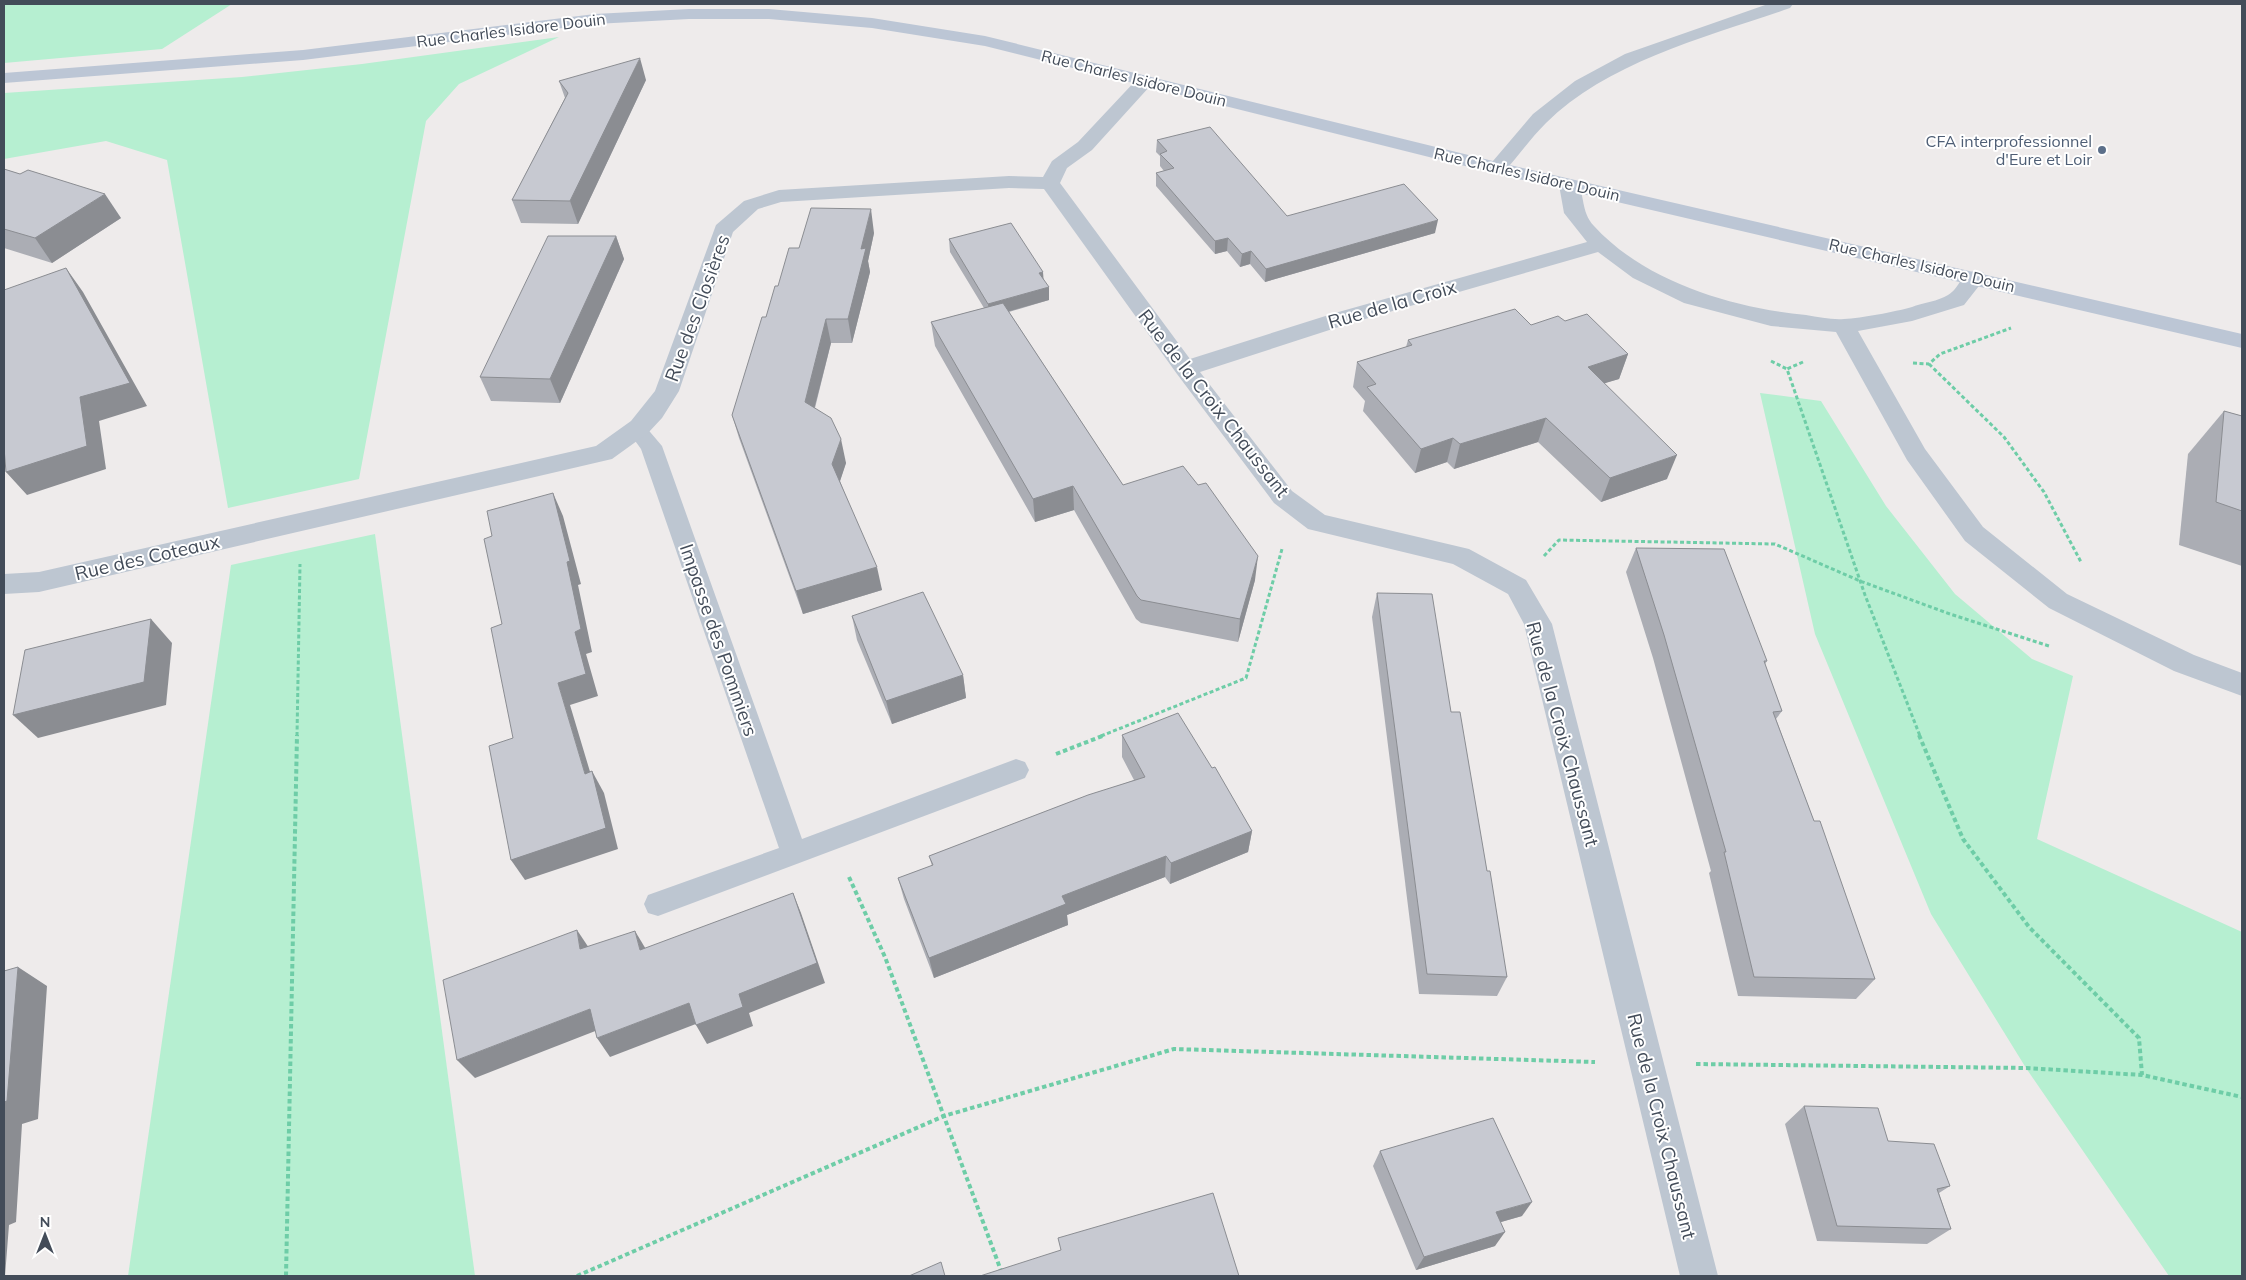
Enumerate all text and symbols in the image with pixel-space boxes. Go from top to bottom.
street label: Rue Charles Isidore Douin [415,8,607,52]
street label: Rue Charles Isidore Douin [1039,45,1229,111]
place label: CFA interprofessionnel d'Eure et Loir [1926,131,2092,169]
street label: Rue Charles Isidore Douin [1432,143,1622,205]
marker: CFA interprofessionnel d'Eure et Loir [2096,144,2108,156]
street label: Rue des Closières [659,231,735,385]
street label: Rue Charles Isidore Douin [1827,234,2017,296]
street label: Rue de la Croix [1325,274,1459,334]
street label: Rue de la Croix Chaussant [1133,304,1295,502]
street label: Rue des Coteaux [72,529,222,585]
street label: Impasse des Pommiers [675,541,763,739]
street label: Rue de la Croix Chaussant [1521,619,1605,849]
street label: Rue de la Croix Chaussant [1622,1011,1702,1242]
north arrow [20,1210,70,1260]
text: N [40,1213,50,1231]

